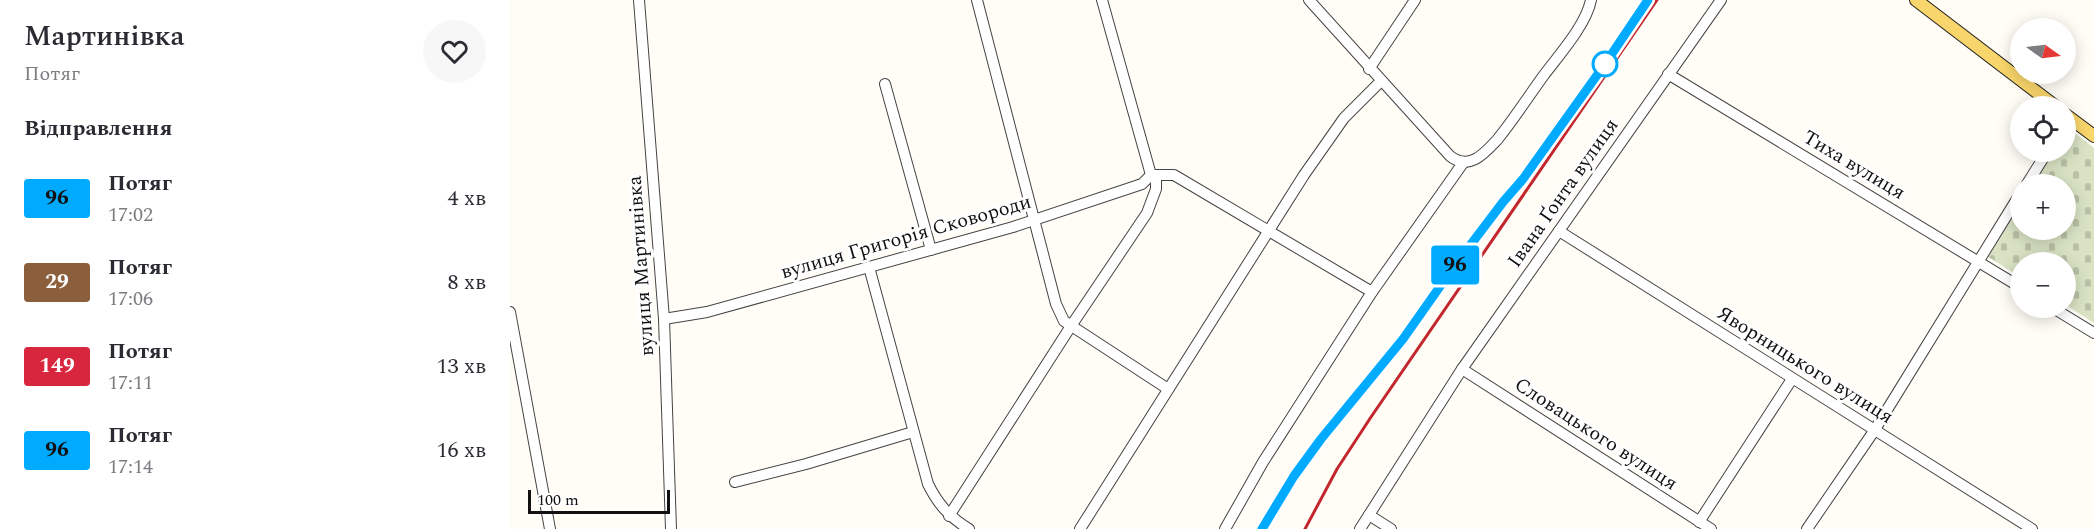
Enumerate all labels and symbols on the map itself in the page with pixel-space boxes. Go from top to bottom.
north arrow [2010,18,2076,84]
unlabelled marker [1592,51,1618,77]
street label: Івана Ґонта вулиця [1500,112,1626,274]
street label: Тиха вулиця [1797,123,1911,207]
street label: вулиця Мартинівка [620,174,662,357]
street label: вулиця Григорія Сковороди [777,187,1035,287]
line badge: 96 [1428,246,1482,284]
street label: Яворницького вулиця [1711,298,1899,432]
street label: Словацького вулиця [1508,370,1684,498]
scale bar [528,487,670,514]

